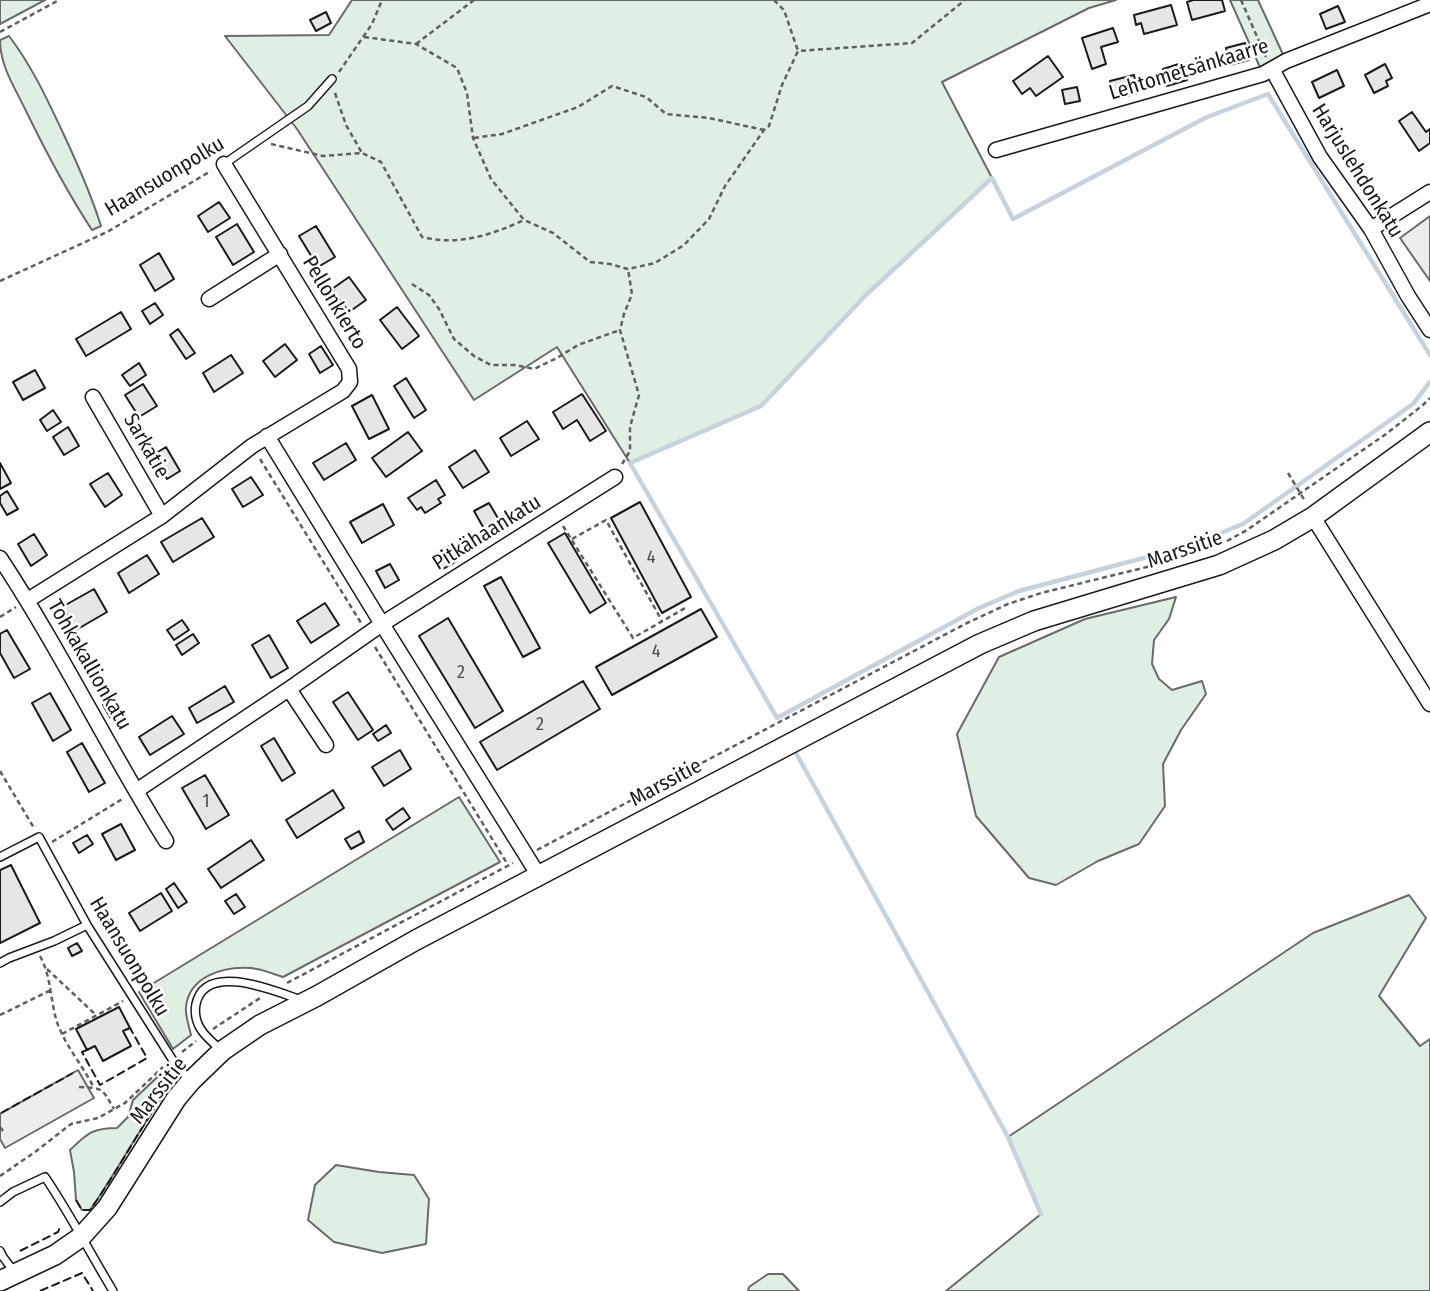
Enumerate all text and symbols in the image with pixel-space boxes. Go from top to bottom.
street label: Lehtometsänkaarre [1106,34,1272,106]
street label: Harjuslehdonkatu [1306,99,1408,243]
street label: Haansuonpolku [101,132,229,222]
street label: Pellonkierto [296,252,372,354]
street label: Sarkatie [118,409,174,483]
street label: Pitkähaankatu [428,490,546,576]
street label: Marssitie [1144,525,1226,575]
house number: 4 [647,547,655,569]
street label: Tohkakallionkatu [42,595,136,735]
house number: 4 [652,641,660,663]
house number: 2 [457,662,465,684]
house number: 2 [536,714,544,736]
street label: Marssitie [626,754,706,812]
house number: 1 [202,791,210,813]
street label: Haansuonpolku [84,893,174,1021]
street label: Marssitie [125,1053,193,1129]

